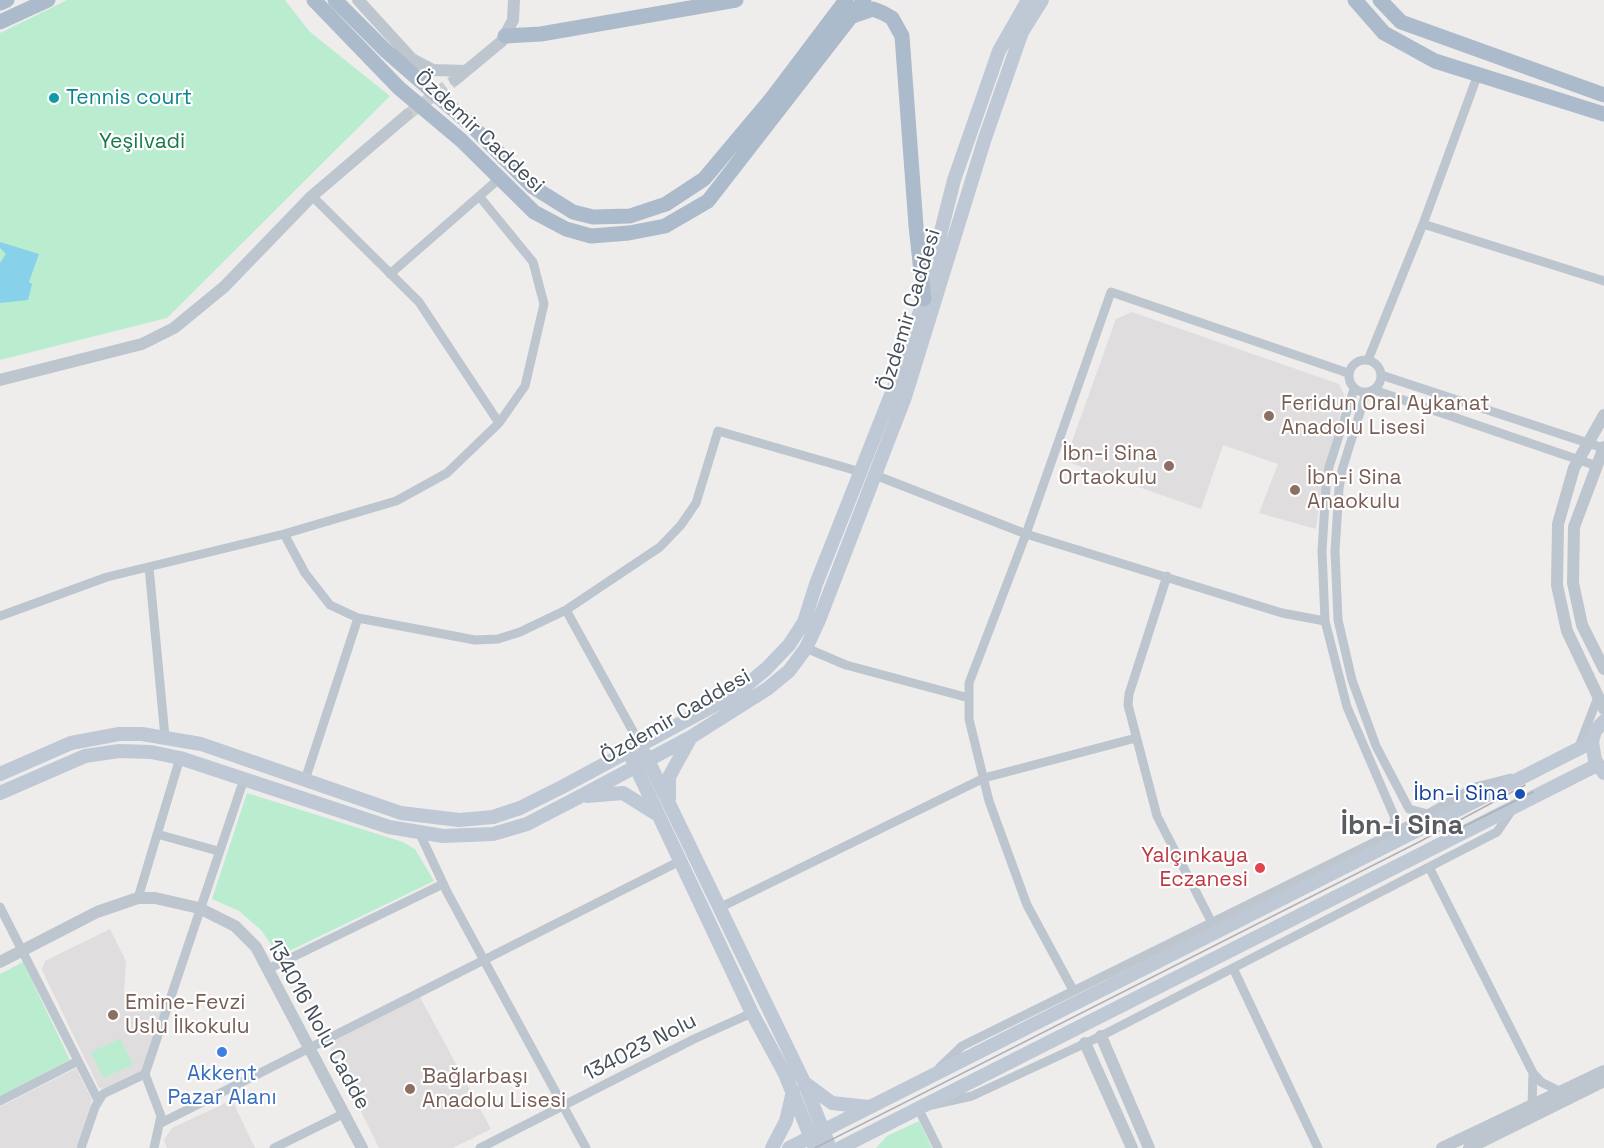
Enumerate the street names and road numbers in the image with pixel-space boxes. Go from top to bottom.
street label: Özdemir Caddesi [409,65,549,199]
street label: Özdemir Caddesi [873,226,947,394]
street label: Özdemir Caddesi [597,664,755,770]
street label: 134016 Nolu Cadde [261,936,375,1114]
street label: 134023 Nolu [579,1009,701,1087]

